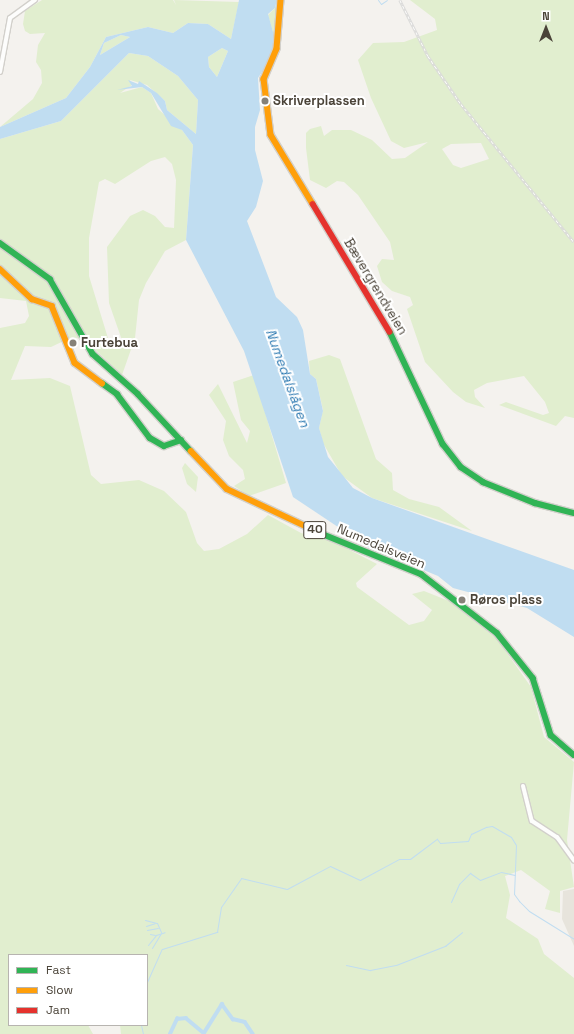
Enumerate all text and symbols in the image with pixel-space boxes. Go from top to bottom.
north arrow [526,8,566,48]
text: N [542,9,550,23]
place label: Skriverplassen [273,93,365,109]
marker: Skriverplassen [260,96,270,106]
street label: Bævergrendveien [340,236,410,338]
water label: Numedalslågen [262,327,314,429]
place label: Furtebua [81,335,138,351]
marker: Furtebua [68,338,78,348]
road number: 40 [303,520,327,540]
street label: Numedalsveien [335,521,427,573]
place label: Røros plass [470,592,542,608]
marker: Røros plass [457,595,467,605]
legend [8,954,148,1026]
text: Fast [46,962,71,978]
text: Slow [46,982,73,998]
text: Jam [46,1002,70,1018]

